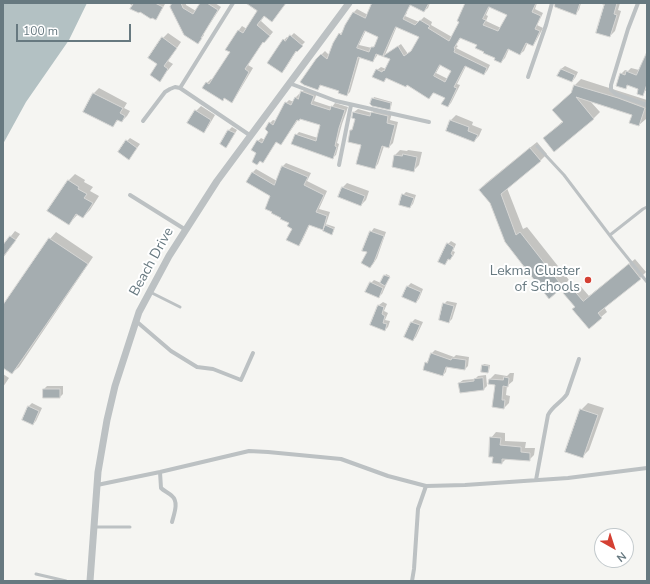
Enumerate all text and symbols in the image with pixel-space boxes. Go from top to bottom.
scale bar [18,16,133,42]
text: 100 m [23,23,58,39]
street label: Beach Drive [126,225,178,299]
place label: Lekma Cluster of Schools [490,264,580,296]
marker: Lekma Cluster of Schools [583,275,593,285]
north arrow [594,528,634,568]
text: N [613,549,629,565]

